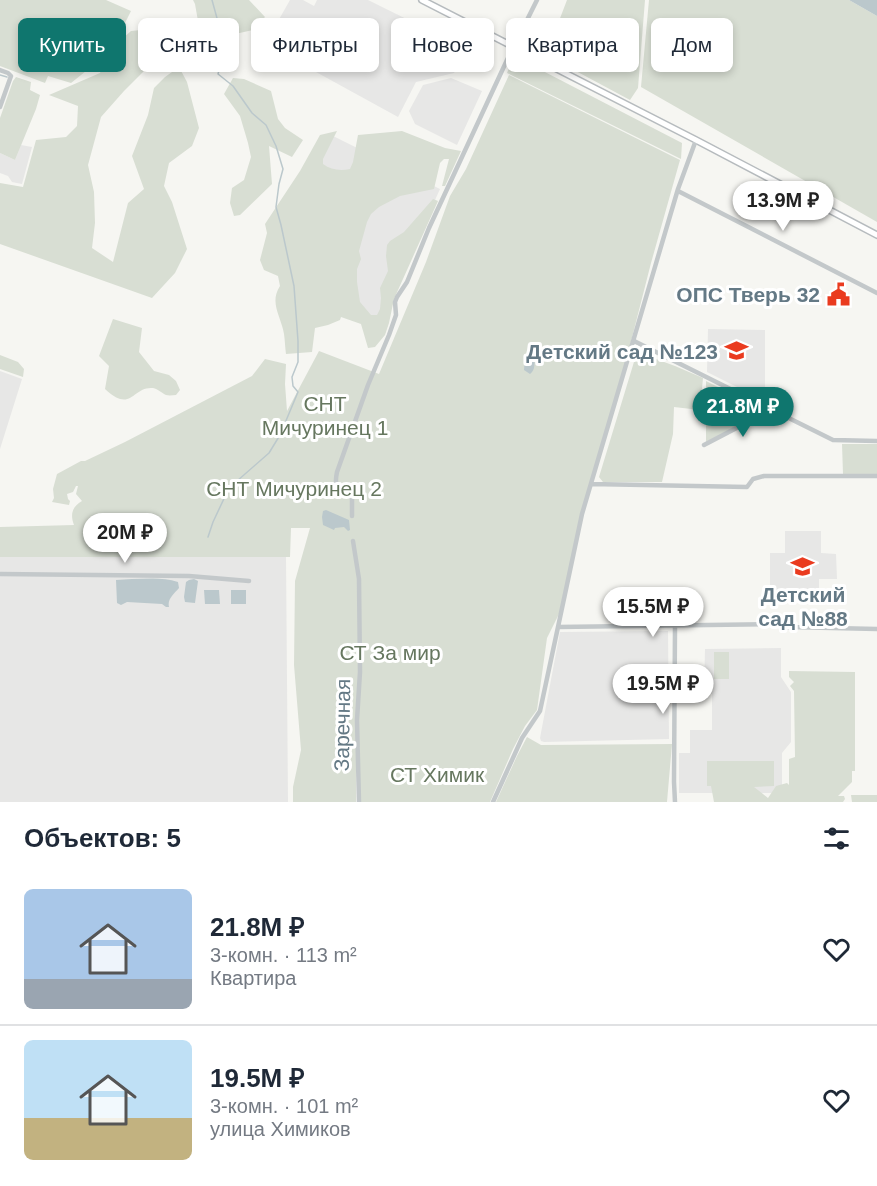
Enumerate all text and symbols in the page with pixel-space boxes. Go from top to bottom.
chip: Купить [18,18,126,72]
chip: Снять [138,18,239,72]
chip: Фильтры [251,18,379,72]
chip: Новое [391,18,494,72]
chip: Квартира [506,18,639,72]
chip: Дом [651,18,733,72]
pin: 13.9M ₽ [728,181,838,232]
text: 13.9M ₽ [747,189,819,211]
public building icon: ОПС Тверь 32 [825,281,851,307]
place label: ОПС Тверь 32 [676,283,820,306]
school or university icon: Детский сад №123 [723,338,749,364]
place label: Детский сад №123 [526,340,718,363]
pin: 21.8M ₽ [688,387,798,438]
park label: СНТ Мичуринец 1 [262,392,388,439]
text: 21.8M ₽ [707,395,779,417]
park label: СНТ Мичуринец 2 [206,477,382,500]
pin: 20M ₽ [83,513,167,564]
text: 20M ₽ [97,521,153,543]
school or university icon: Детский сад №88 [790,553,816,579]
place label: Детский сад №88 [758,583,848,630]
pin: 15.5M ₽ [598,587,708,638]
text: 15.5M ₽ [617,595,689,617]
park label: СТ За мир [339,641,441,664]
pin: 19.5M ₽ [608,664,718,715]
text: 19.5M ₽ [627,672,699,694]
street label: Заречная [330,678,354,772]
park label: СТ Химик [390,763,485,786]
icon: filters [820,822,853,855]
text: Объектов: 5 [24,823,181,853]
text: 21.8M ₽ [210,912,305,942]
icon: home [72,913,144,985]
icon: heart [820,933,853,966]
text: 3-комн. · 113 m² [210,944,357,966]
text: Квартира [210,967,296,989]
text: 19.5M ₽ [210,1063,305,1093]
icon: home [72,1064,144,1136]
icon: heart [820,1084,853,1117]
text: 3-комн. · 101 m² [210,1095,358,1117]
text: улица Химиков [210,1118,351,1140]

